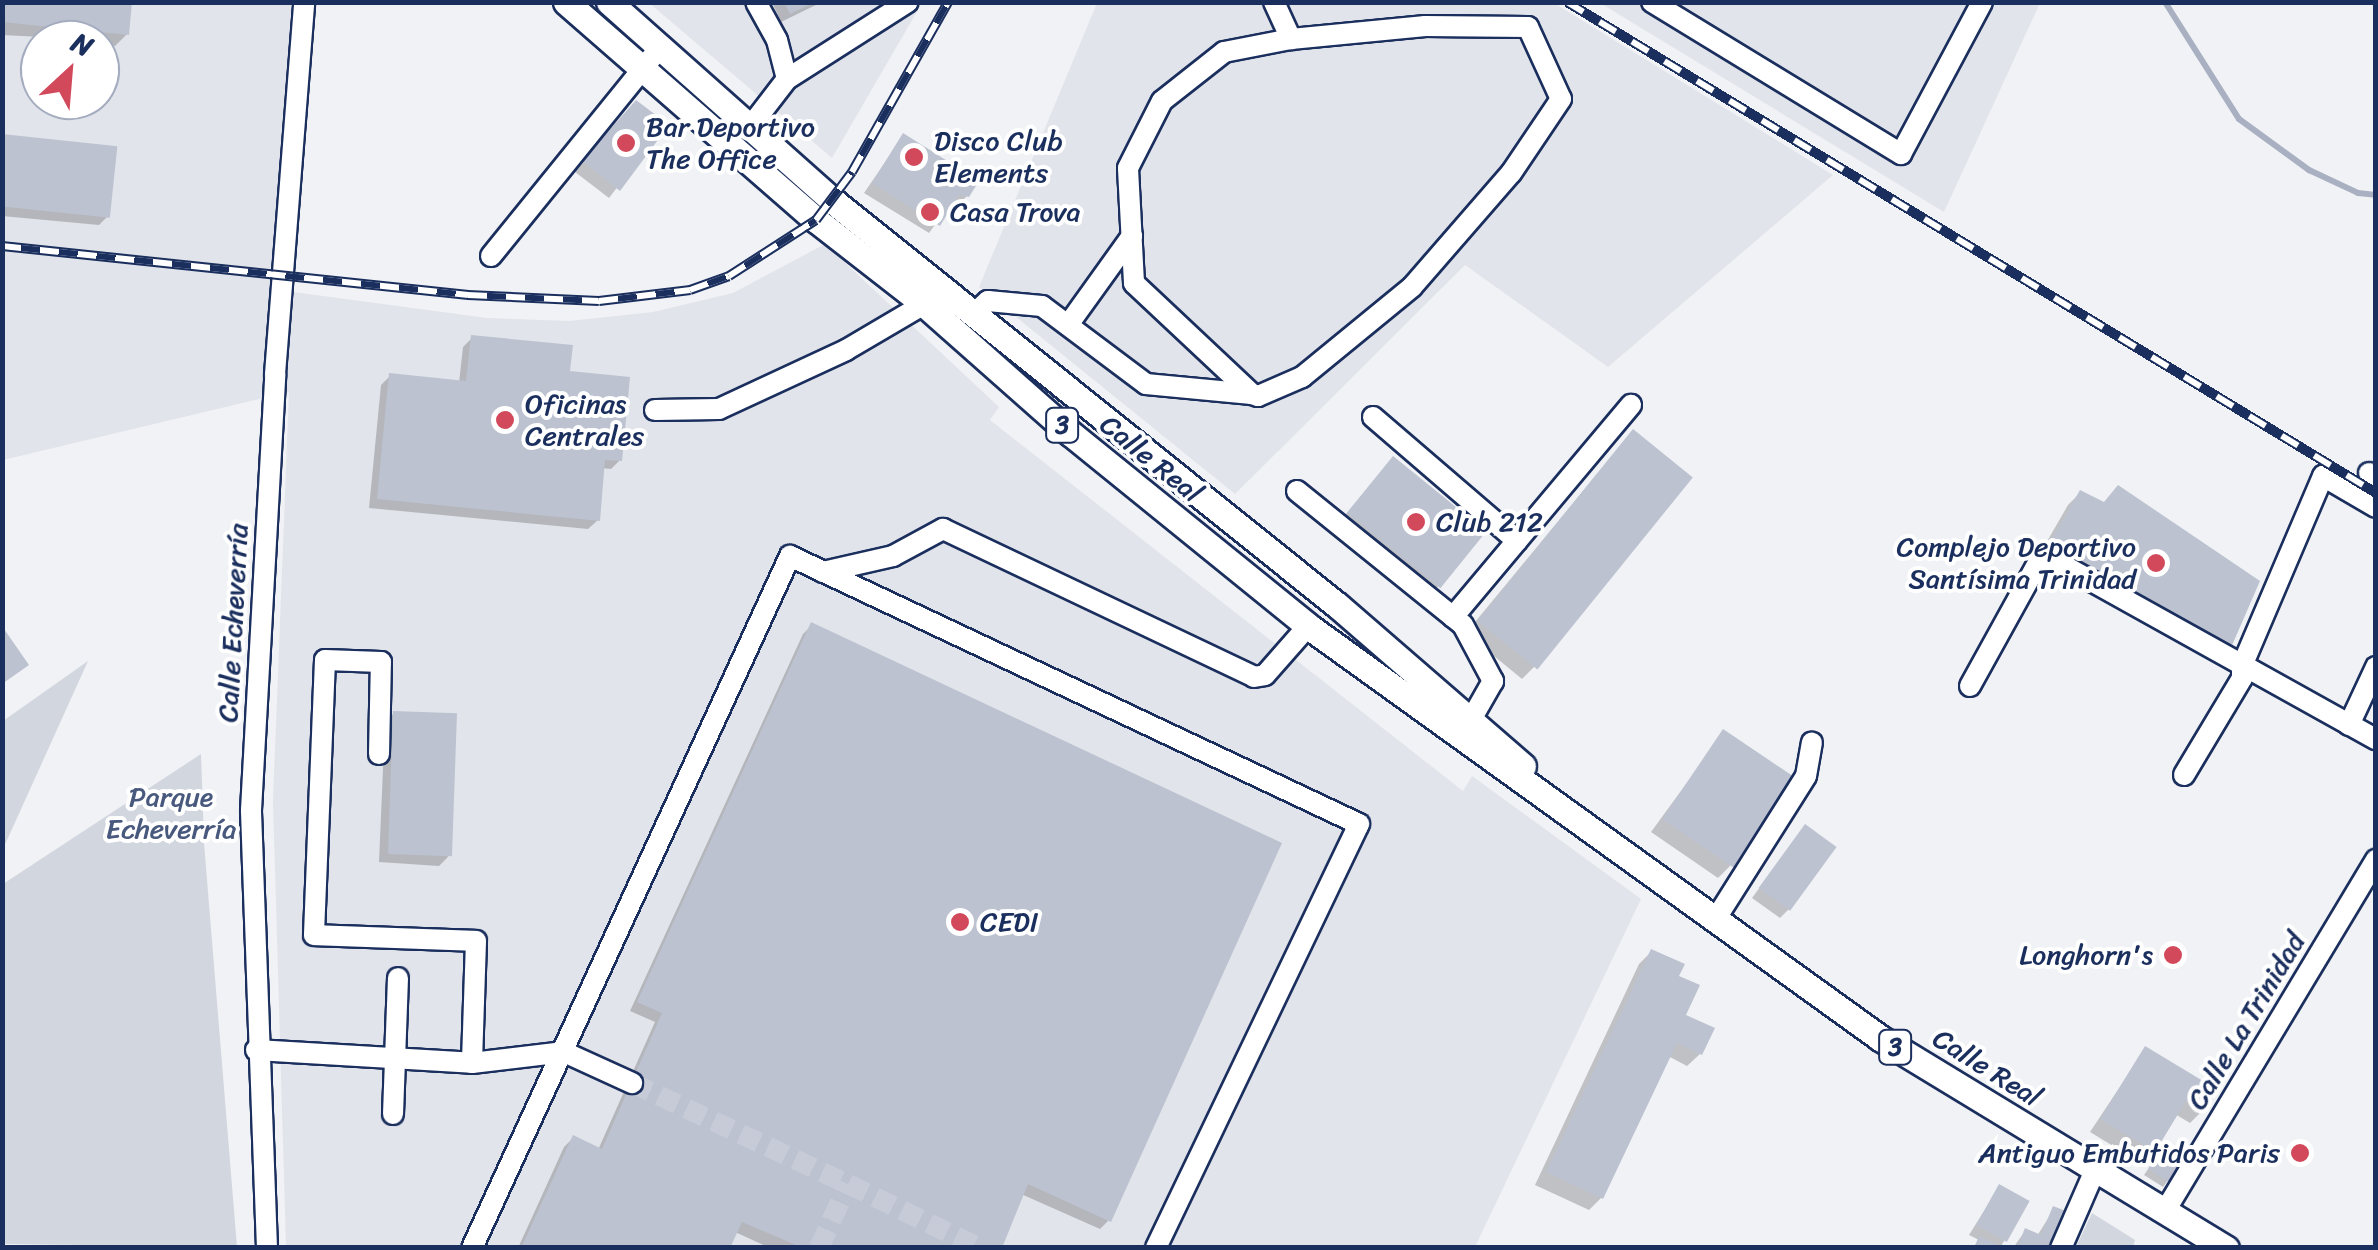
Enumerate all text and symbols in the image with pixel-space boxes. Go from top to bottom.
text: N [63,18,102,71]
north arrow [20,20,120,120]
place label: Bar Deportivo The Office [646,110,814,176]
place label: Disco Club Elements [934,124,1062,190]
marker: Bar Deportivo The Office [615,132,637,154]
marker: Disco Club Elements [903,146,925,168]
place label: Casa Trova [950,195,1082,229]
marker: Casa Trova [919,201,941,223]
place label: Oficinas Centrales [525,387,644,453]
road number: 3 [1044,405,1080,445]
street label: Calle Real [1093,407,1209,511]
marker: Oficinas Centrales [494,409,516,431]
place label: Club 212 [1436,505,1543,539]
marker: Club 212 [1405,511,1427,533]
street label: Calle Echeverría [211,522,255,724]
place label: Complejo Deportivo Santísima Trinidad [1898,530,2136,596]
marker: Complejo Deportivo Santísima Trinidad [2145,552,2167,574]
park label: Parque Echeverría [106,780,236,846]
place label: CEDI [980,905,1038,939]
marker: CEDI [949,911,971,933]
street label: Calle La Trinidad [2180,926,2312,1116]
place label: Longhorn's [2019,938,2153,972]
marker: Longhorn's [2162,944,2184,966]
street label: Calle Real [1926,1021,2048,1115]
road number: 3 [1878,1027,1912,1067]
place label: Antiguo Embutidos Paris [1978,1136,2280,1170]
marker: Antiguo Embutidos Paris [2289,1142,2311,1164]

